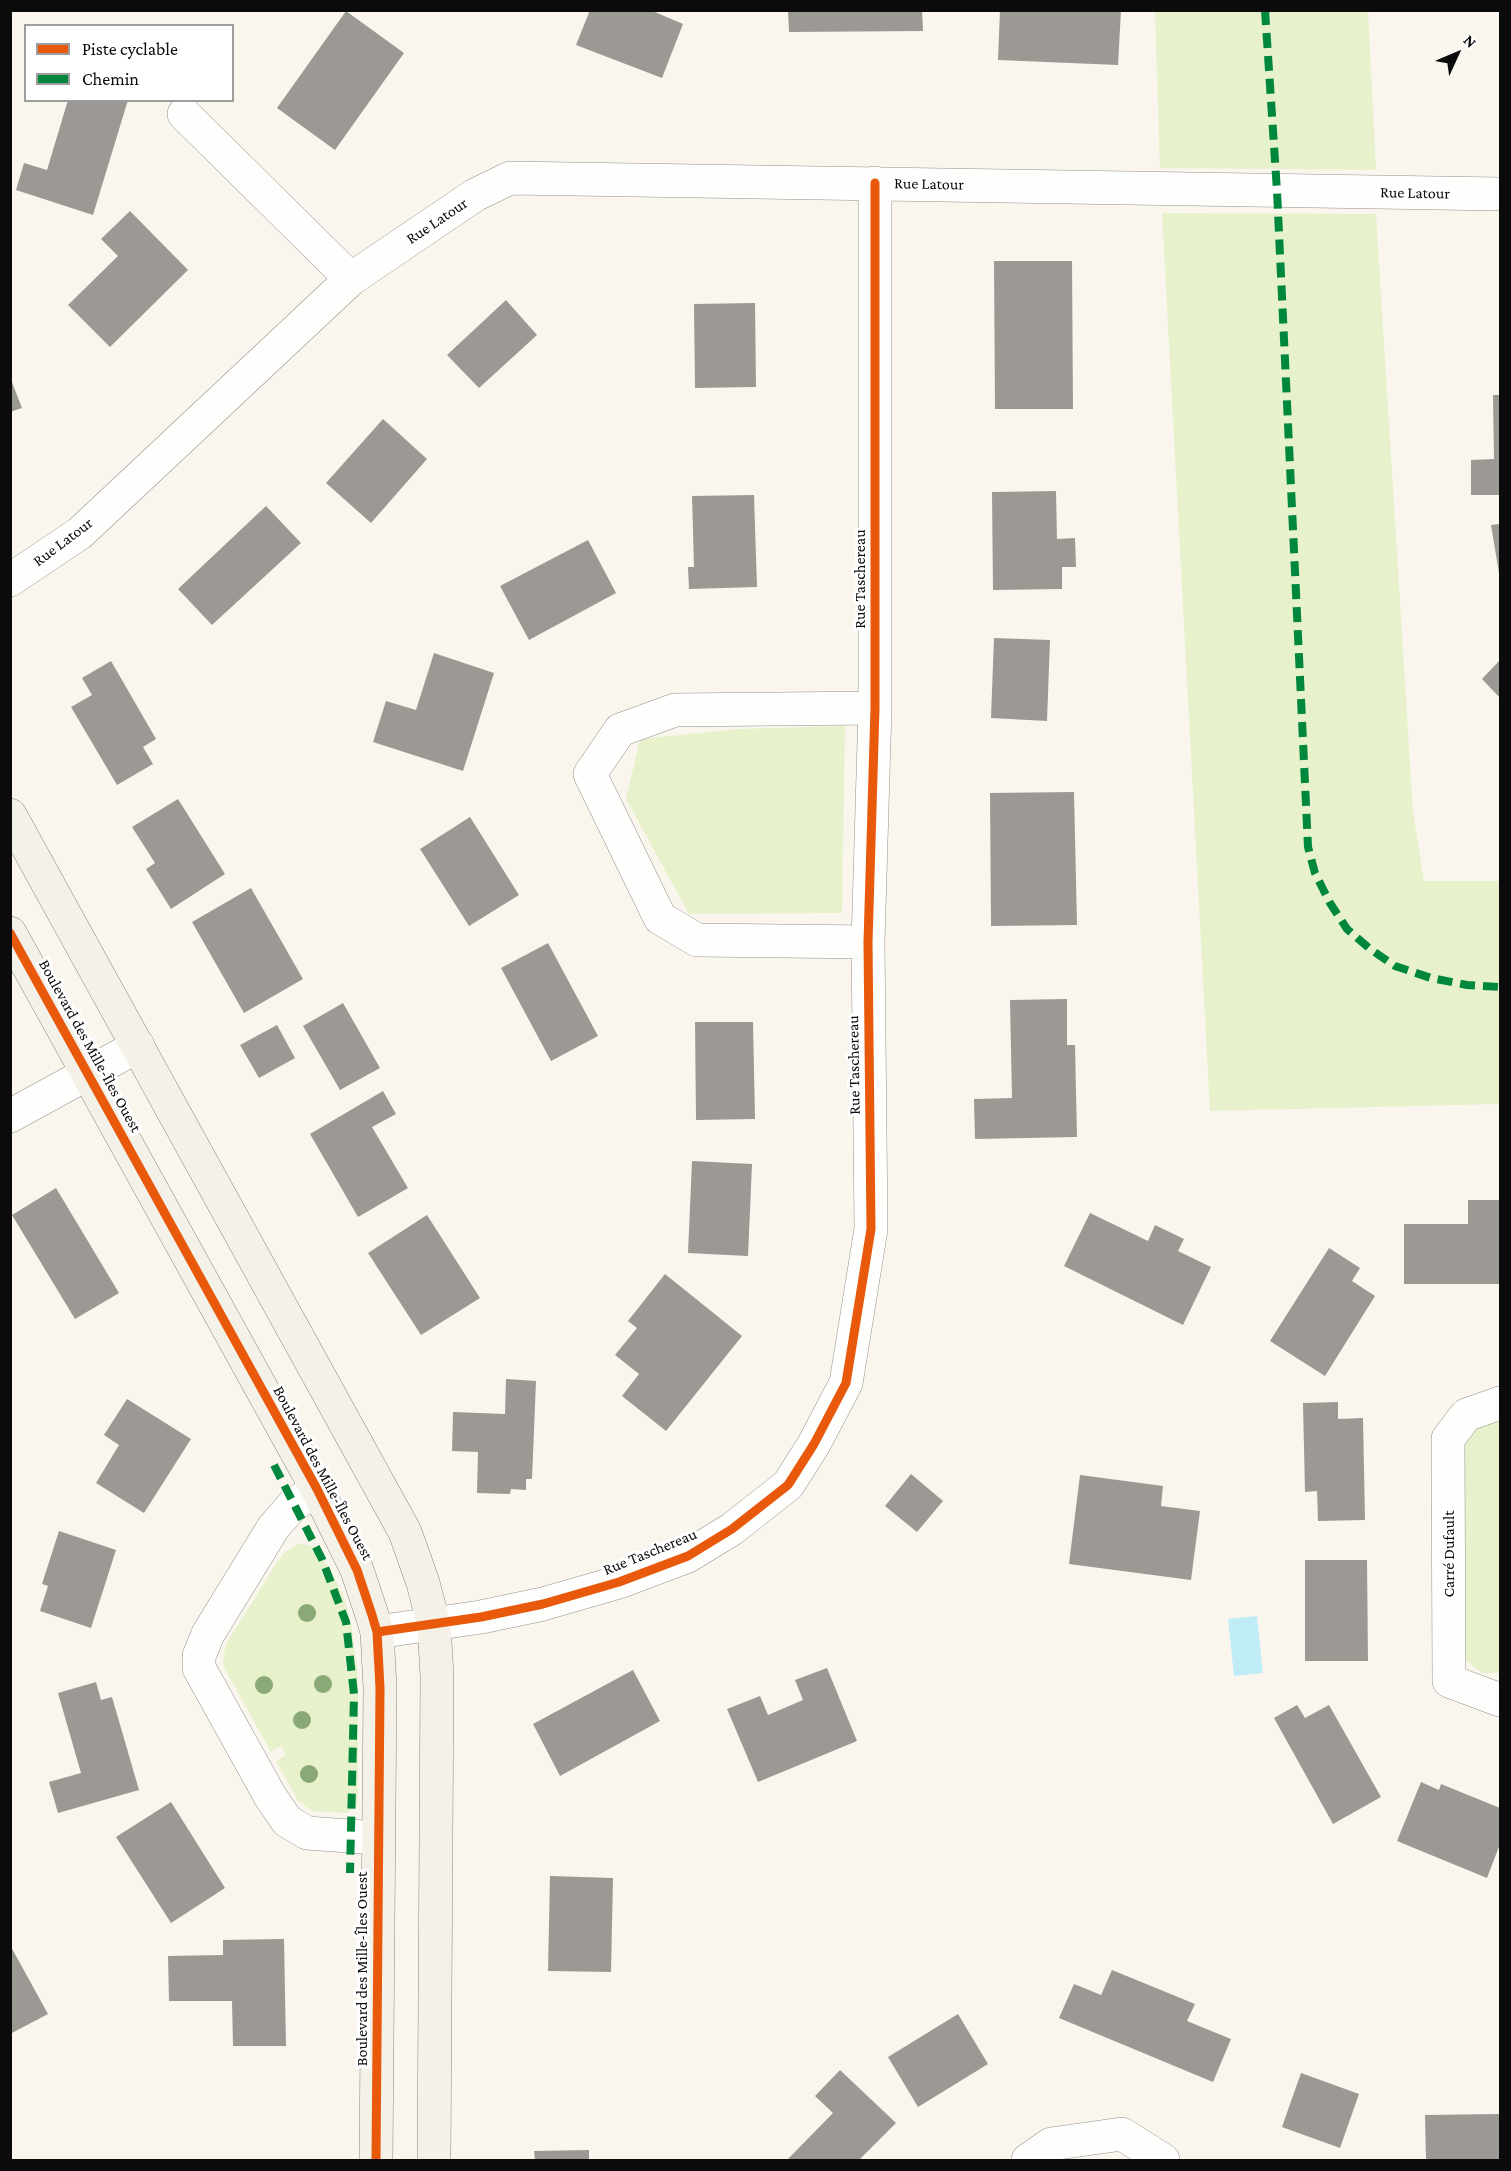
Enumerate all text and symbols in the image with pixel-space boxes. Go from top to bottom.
legend [24,24,234,102]
north arrow [1427,24,1487,84]
text: N [1460,31,1480,51]
text: Piste cyclable [82,39,178,59]
text: Chemin [82,69,139,89]
street label: Rue Latour [894,174,964,194]
street label: Rue Latour [1380,183,1450,203]
street label: Rue Latour [403,194,471,248]
street label: Rue Latour [29,513,97,571]
street label: Rue Taschereau [850,529,870,629]
street label: Boulevard des Mille-Îles Ouest [34,956,146,1136]
street label: Rue Taschereau [844,1015,864,1115]
street label: Boulevard des Mille-Îles Ouest [269,1383,377,1563]
street label: Carré Dufault [1439,1510,1459,1598]
street label: Rue Taschereau [600,1524,700,1580]
street label: Boulevard des Mille-Îles Ouest [352,1872,372,2066]

